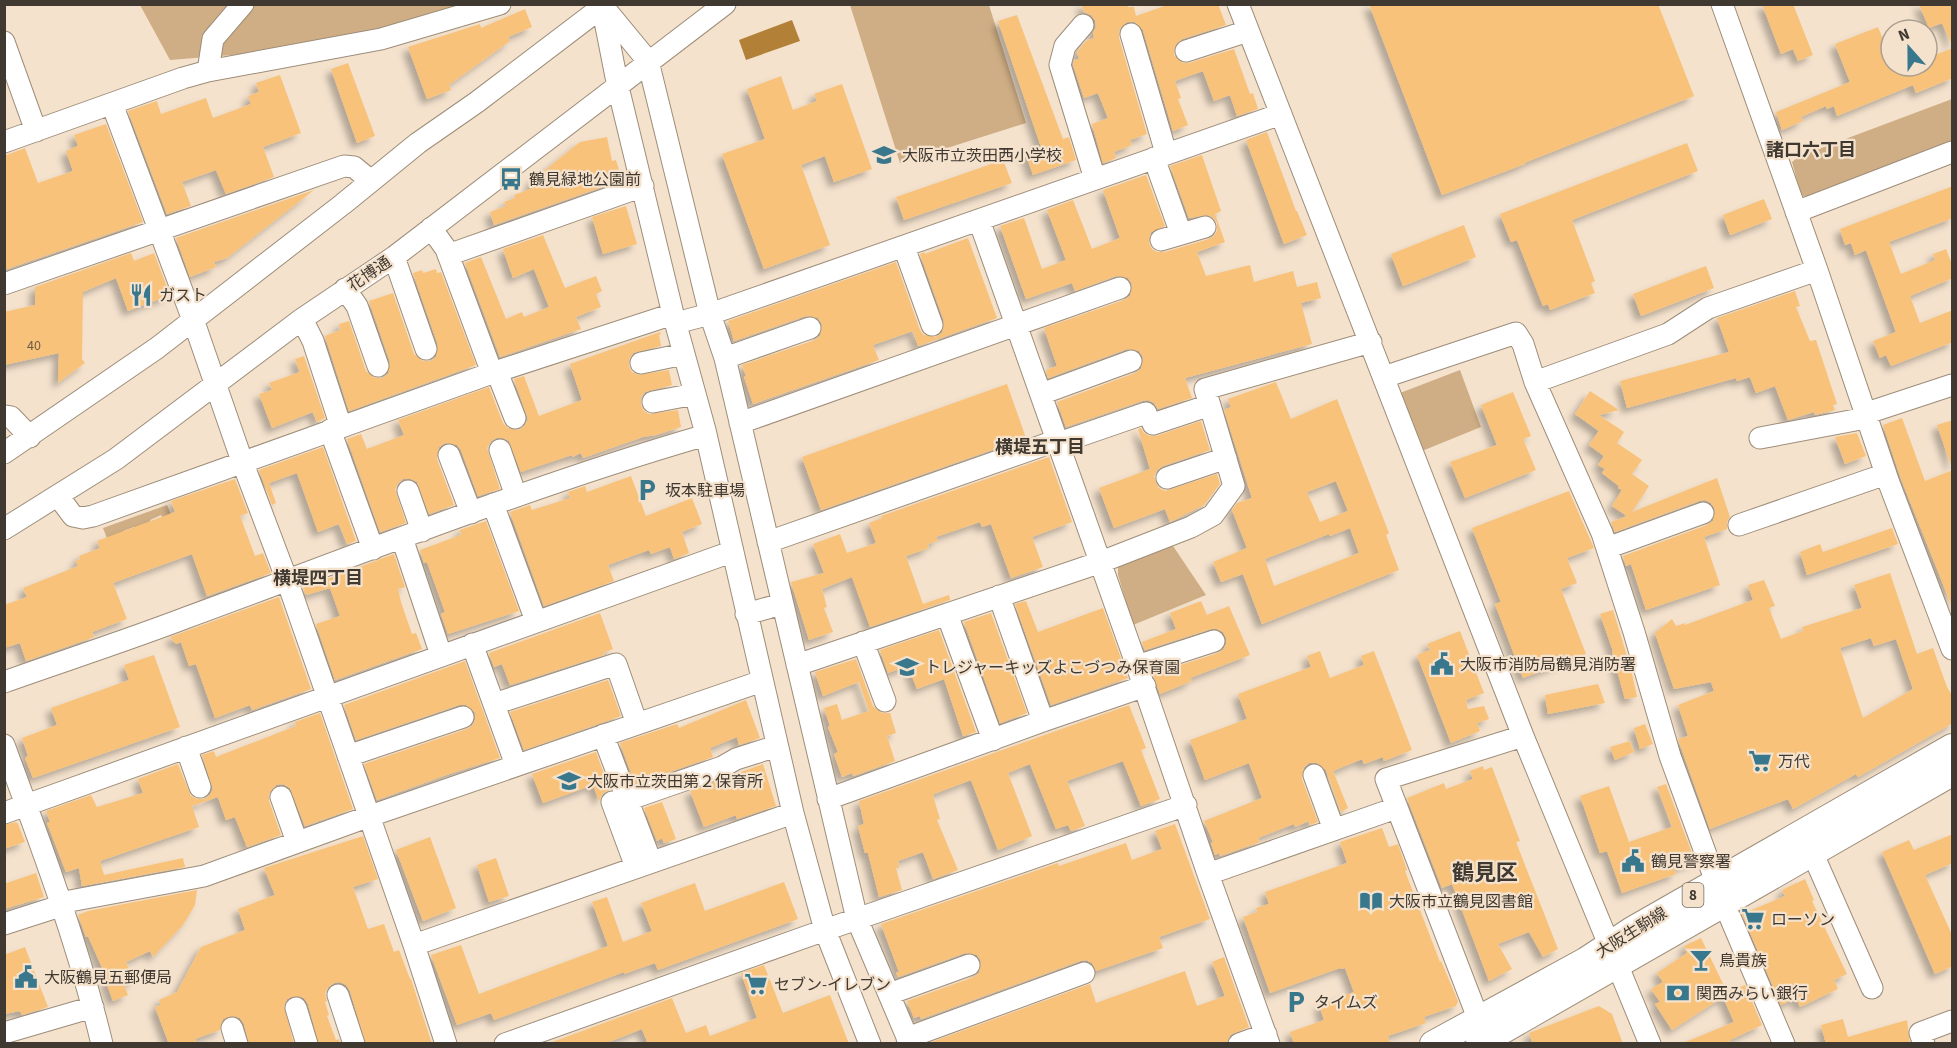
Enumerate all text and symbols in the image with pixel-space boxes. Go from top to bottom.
north arrow [1879,18,1939,78]
text: N [1895,23,1913,47]
district label: 諸口六丁目 [1766,138,1856,163]
school or university icon: 大阪市立茨田西小学校 [871,142,897,168]
place label: 大阪市立茨田西小学校 [902,145,1062,167]
bus stop icon: 鶴見緑地公園前 [498,166,524,192]
place label: 鶴見緑地公園前 [529,169,641,191]
street label: 花博通 [344,251,396,296]
restaurant icon: ガスト [128,282,154,308]
place label: ガスト [159,285,207,307]
house number: 40 [27,336,41,356]
district label: 横堤五丁目 [995,435,1085,460]
parking icon: 坂本駐車場 [634,477,660,503]
place label: 坂本駐車場 [665,480,745,502]
district label: 横堤四丁目 [273,566,363,591]
public building icon: 大阪市消防局鶴見消防署 [1429,651,1455,677]
school or university icon: トレジャーキッズよこづつみ保育園 [894,654,920,680]
place label: 大阪市消防局鶴見消防署 [1460,654,1636,676]
place label: トレジャーキッズよこづつみ保育園 [925,657,1180,679]
supermarket icon: 万代 [1747,748,1773,774]
place label: 万代 [1778,751,1810,773]
school or university icon: 大阪市立茨田第２保育所 [556,768,582,794]
place label: 大阪市立茨田第２保育所 [587,771,763,793]
public building icon: 鶴見警察署 [1620,848,1646,874]
place label: 鶴見警察署 [1651,851,1731,873]
district label: 鶴見区 [1452,857,1518,889]
road number: 8 [1682,883,1704,907]
library icon: 大阪市立鶴見図書館 [1358,888,1384,914]
place label: 大阪市立鶴見図書館 [1389,891,1533,913]
street label: 大阪生駒線 [1592,902,1671,963]
supermarket icon: ローソン [1740,906,1766,932]
place label: ローソン [1771,909,1835,931]
bar icon: 鳥貴族 [1688,947,1714,973]
place label: 鳥貴族 [1719,950,1767,972]
public building icon: 大阪鶴見五郵便局 [13,964,39,990]
place label: 大阪鶴見五郵便局 [44,967,172,989]
supermarket icon: セブン-イレブン [743,971,769,997]
place label: セブン-イレブン [774,974,891,996]
bank icon: 関西みらい銀行 [1665,980,1691,1006]
place label: 関西みらい銀行 [1696,983,1808,1005]
parking icon: タイムズ [1283,989,1309,1015]
place label: タイムズ [1314,992,1378,1014]

